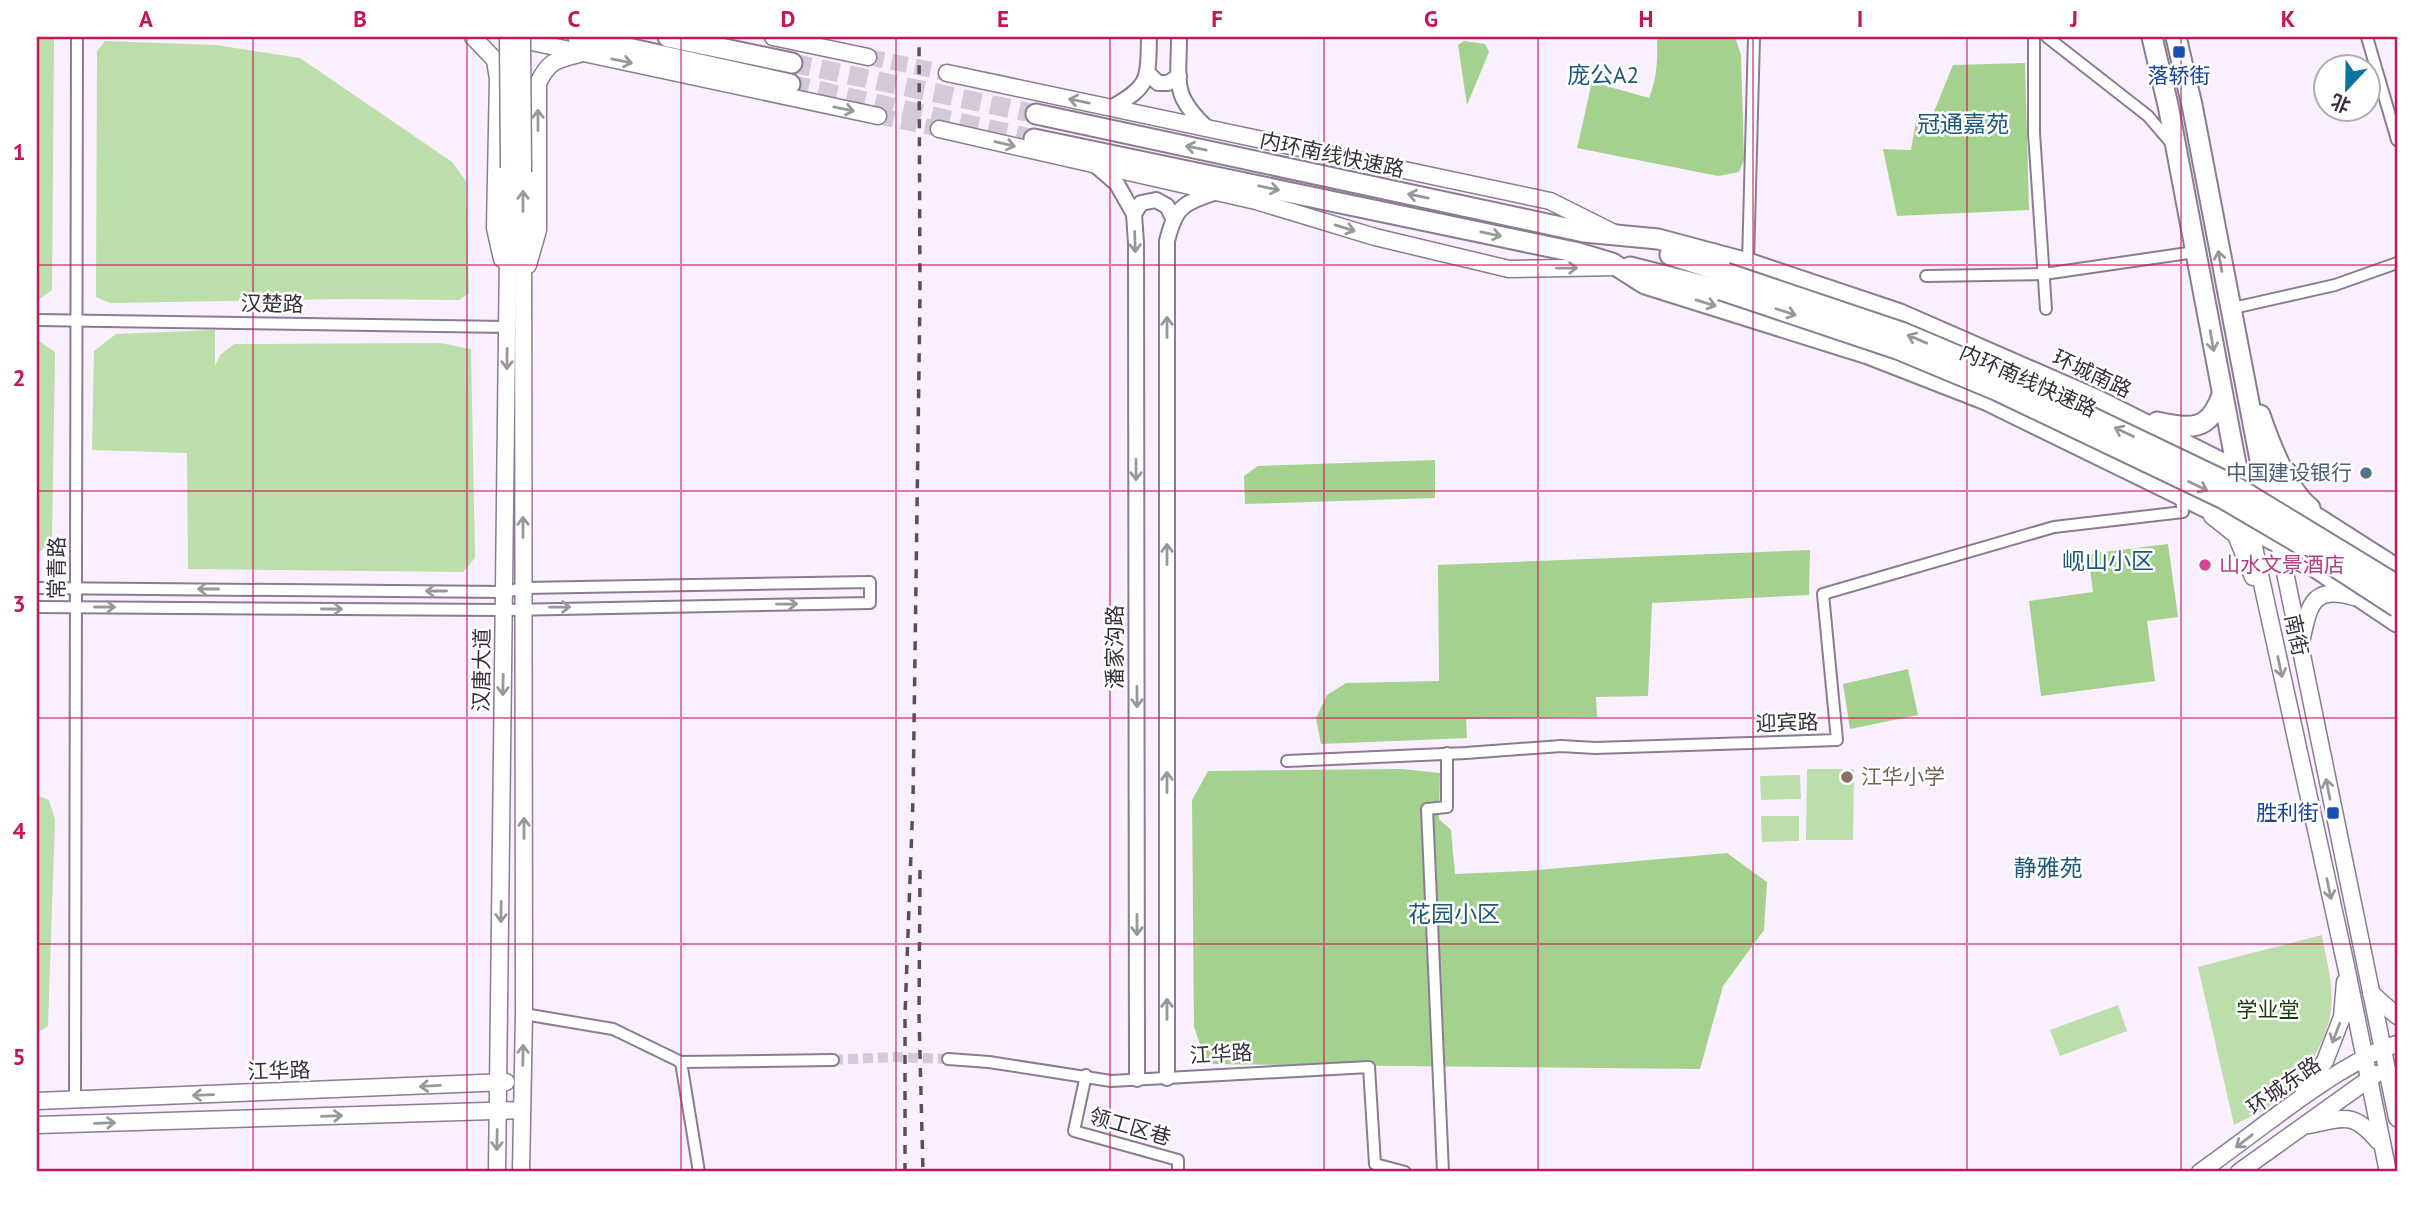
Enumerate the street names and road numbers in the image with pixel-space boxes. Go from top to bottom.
street label: 内环南线快速路 [1257,126,1407,183]
street label: 汉楚路 [240,289,304,318]
street label: 内环南线快速路 [1956,338,2101,423]
street label: 环城南路 [2048,344,2136,404]
street label: 常青路 [43,537,70,600]
street label: 潘家沟路 [1101,605,1128,689]
street label: 南街 [2279,612,2314,658]
street label: 汉唐大道 [467,628,496,712]
street label: 迎宾路 [1755,708,1819,737]
street label: 江华路 [1189,1038,1253,1069]
street label: 环城东路 [2242,1050,2326,1121]
street label: 江华路 [247,1056,311,1085]
street label: 领工区巷 [1086,1102,1174,1151]

